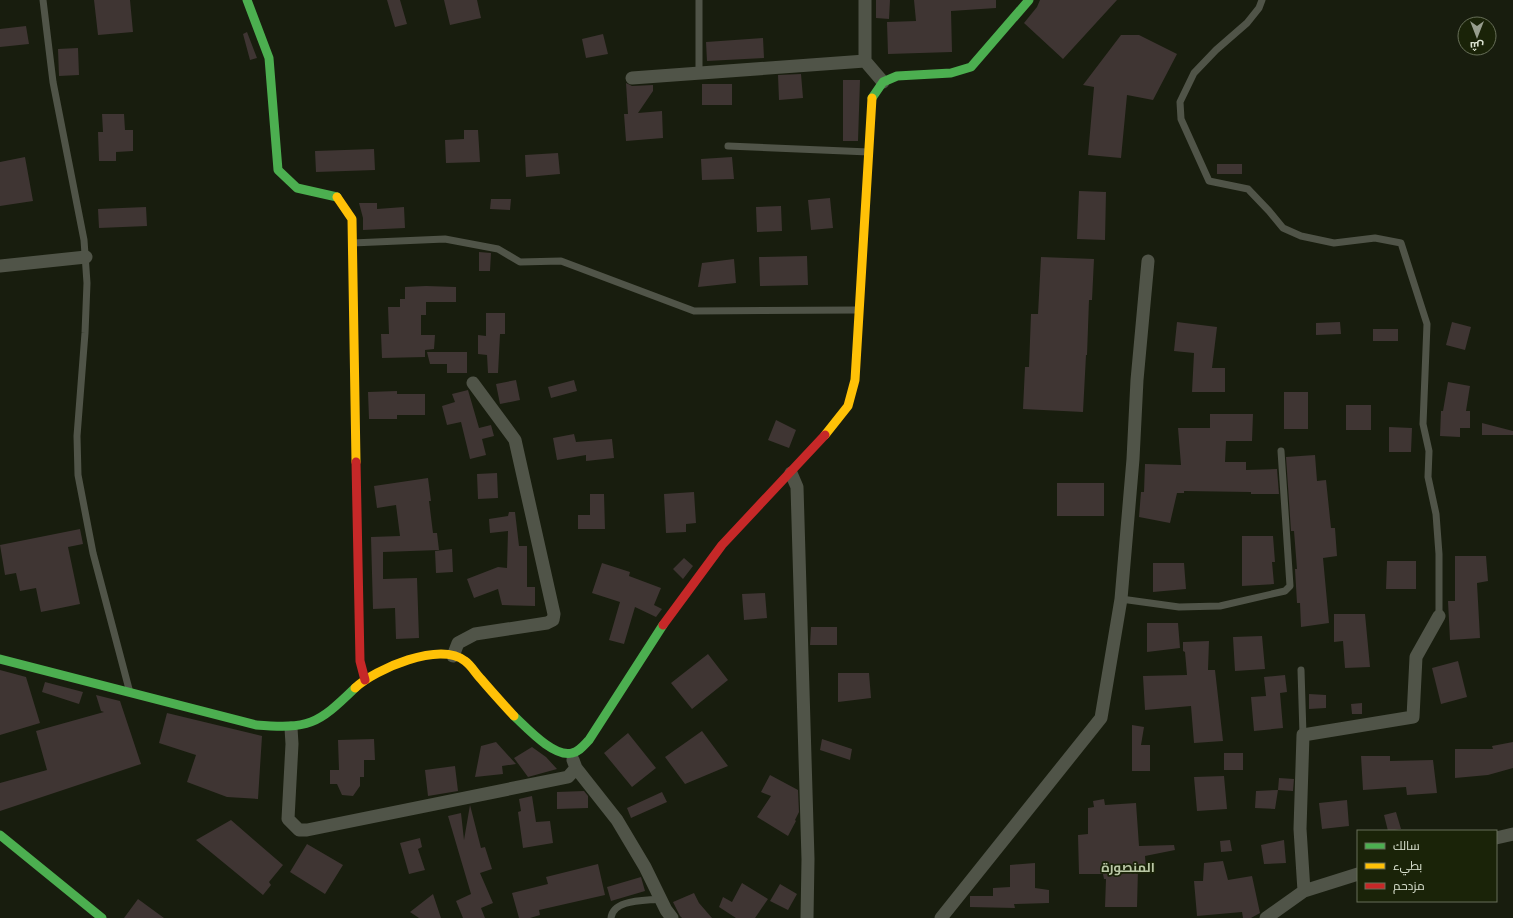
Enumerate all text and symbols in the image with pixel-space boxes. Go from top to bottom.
north arrow [1457,16,1497,56]
text: ش [1470,38,1484,54]
legend [1357,830,1497,902]
text: سالك [1393,837,1420,854]
text: بطيء [1393,857,1422,876]
district label: المنصورة [1101,858,1155,877]
text: مزدحم [1393,877,1425,894]

